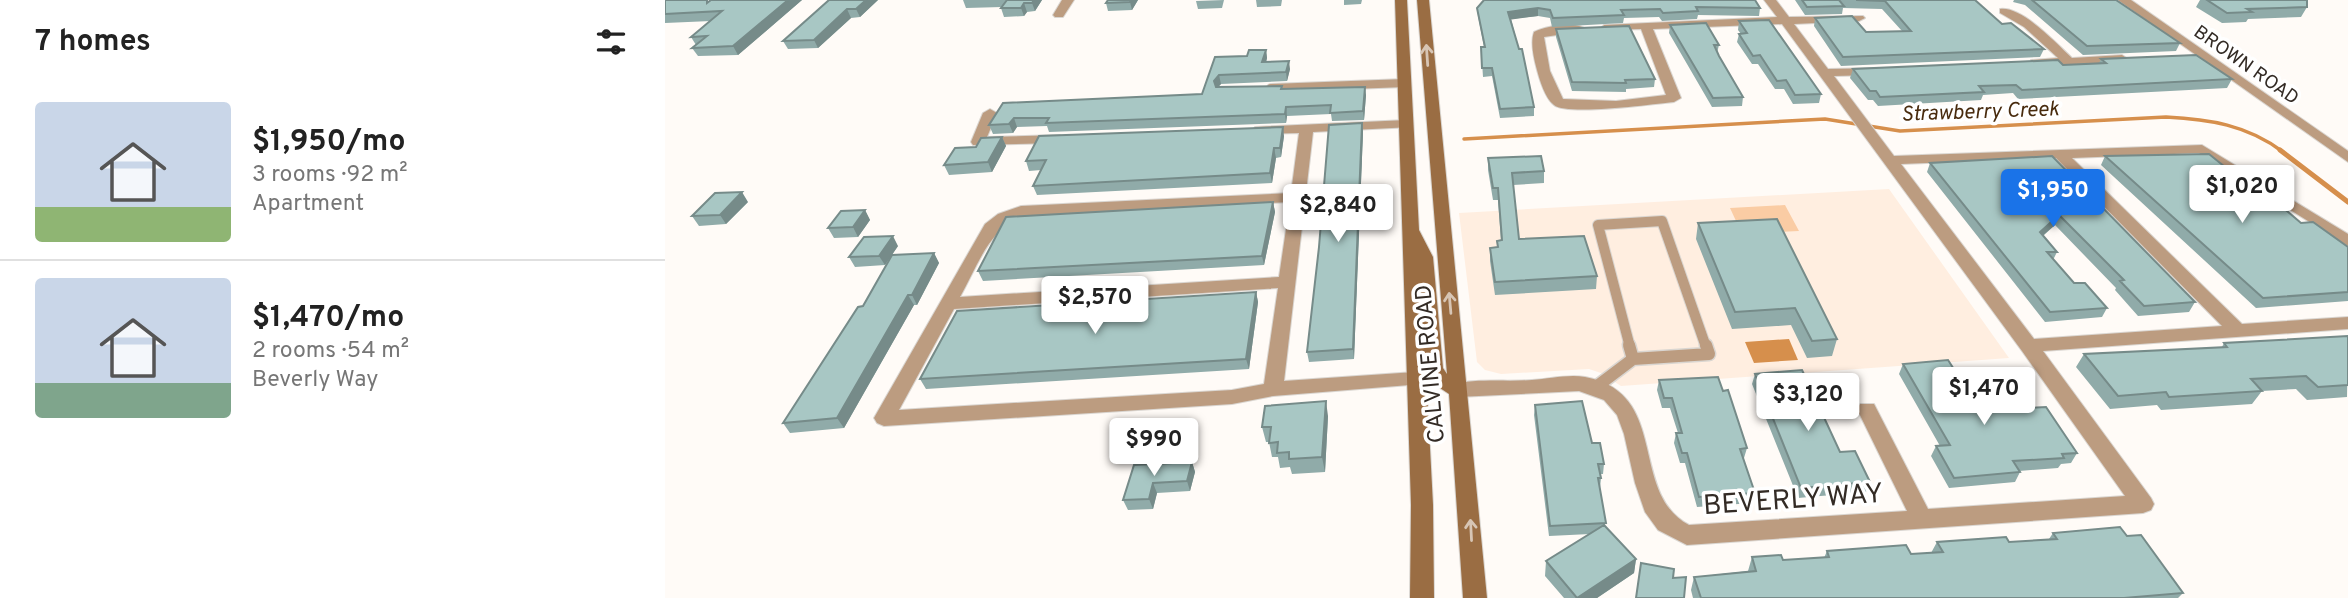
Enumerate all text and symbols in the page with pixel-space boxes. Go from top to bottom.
street label: BROWN ROAD [2189,20,2303,111]
icon: filters [592,23,630,61]
text: 7 homes [35,24,151,61]
one-way arrow [1420,44,1433,66]
water label: Strawberry Creek [1901,96,2060,129]
text: $1,950/mo [252,124,405,161]
icon: home [91,130,175,214]
text: 3 rooms · 92 m² [252,161,408,190]
pin: $1,020 [2185,166,2299,225]
pin: $1,950 [1996,170,2110,229]
text: $1,020 [2205,173,2279,202]
text: $1,950 [2017,177,2089,206]
pin: $2,840 [1281,184,1395,244]
text: Apartment [252,190,364,219]
text: $2,840 [1299,192,1377,221]
pin: $2,570 [1038,276,1152,336]
street label: CALVINE ROAD [1410,283,1453,444]
text: $2,570 [1057,284,1133,313]
one-way arrow [1443,293,1456,315]
text: $1,470/mo [252,300,404,337]
icon: home [91,306,175,390]
text: 2 rooms · 54 m² [252,337,409,366]
text: Beverly Way [252,366,378,395]
pin: $1,470 [1927,368,2041,427]
pin: $3,120 [1751,374,1865,433]
text: $1,470 [1948,375,2020,404]
text: $3,120 [1772,381,1844,410]
pin: $990 [1113,419,1195,478]
text: $990 [1125,426,1183,455]
street label: BEVERLY WAY [1702,477,1884,525]
one-way arrow [1464,519,1477,542]

